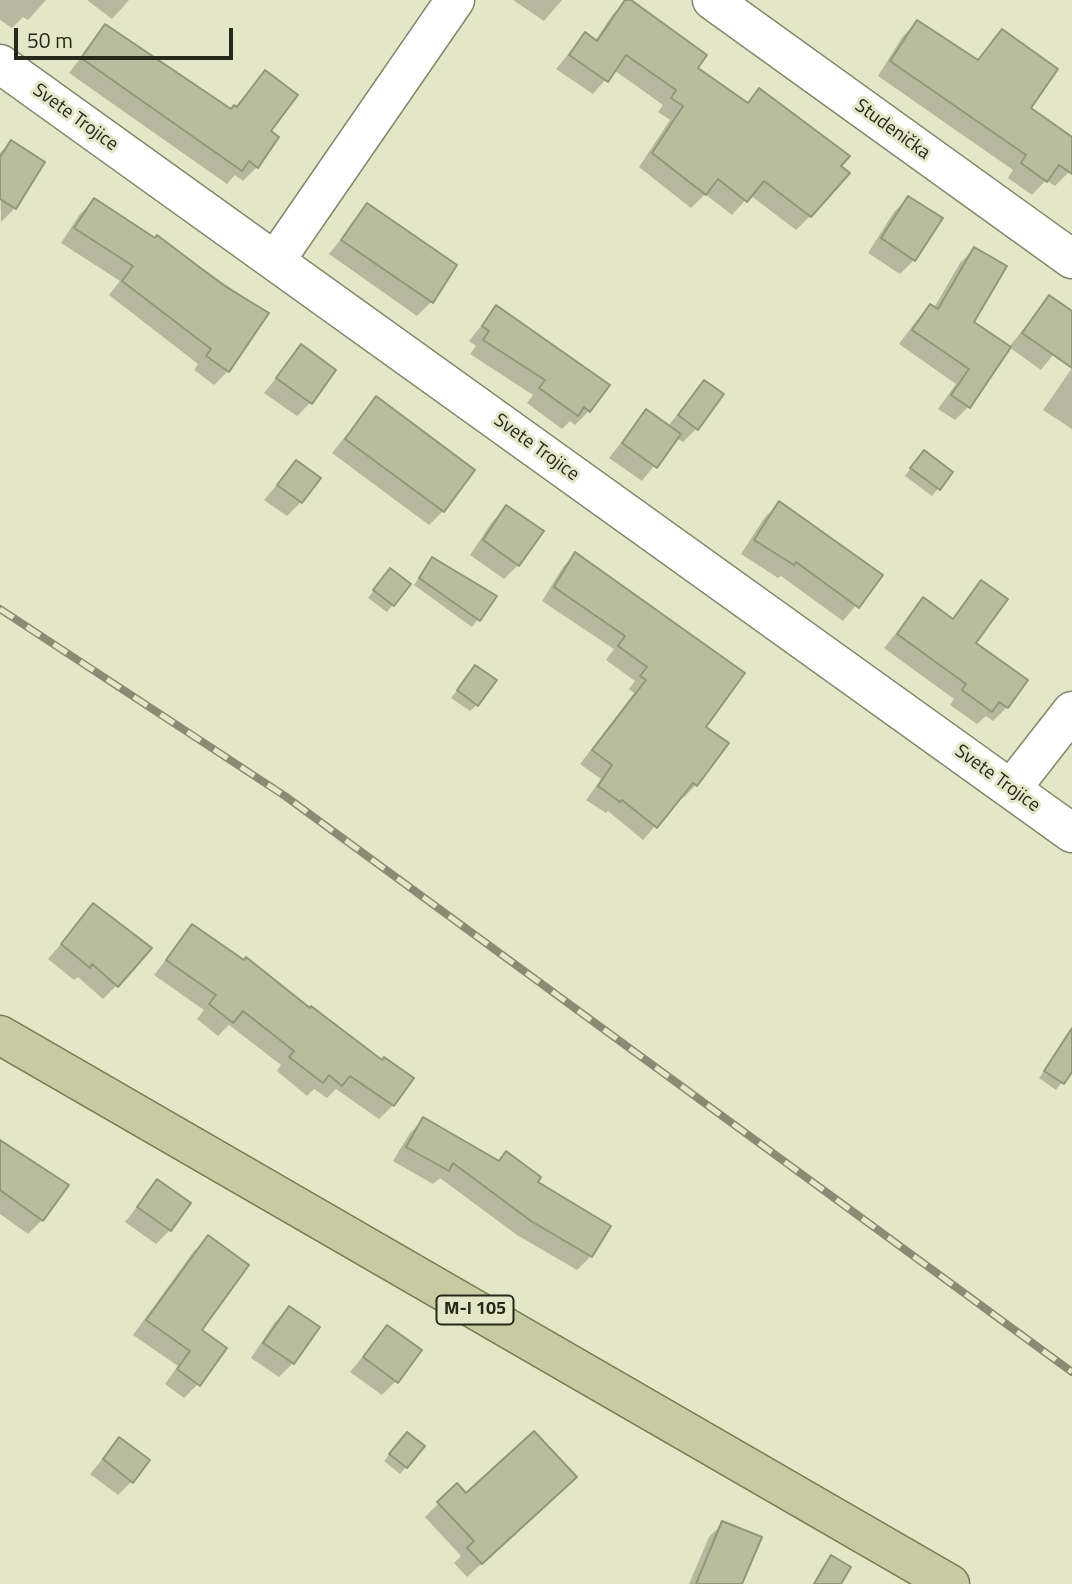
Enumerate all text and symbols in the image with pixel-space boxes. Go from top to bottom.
scale bar [18,14,236,58]
text: 50 m [27,24,73,56]
street label: Svete Trojice [28,79,122,157]
street label: Studenička [850,95,934,165]
street label: Svete Trojice [489,409,583,487]
street label: Svete Trojice [950,740,1044,818]
road number: M-I 105 [436,1296,514,1324]

